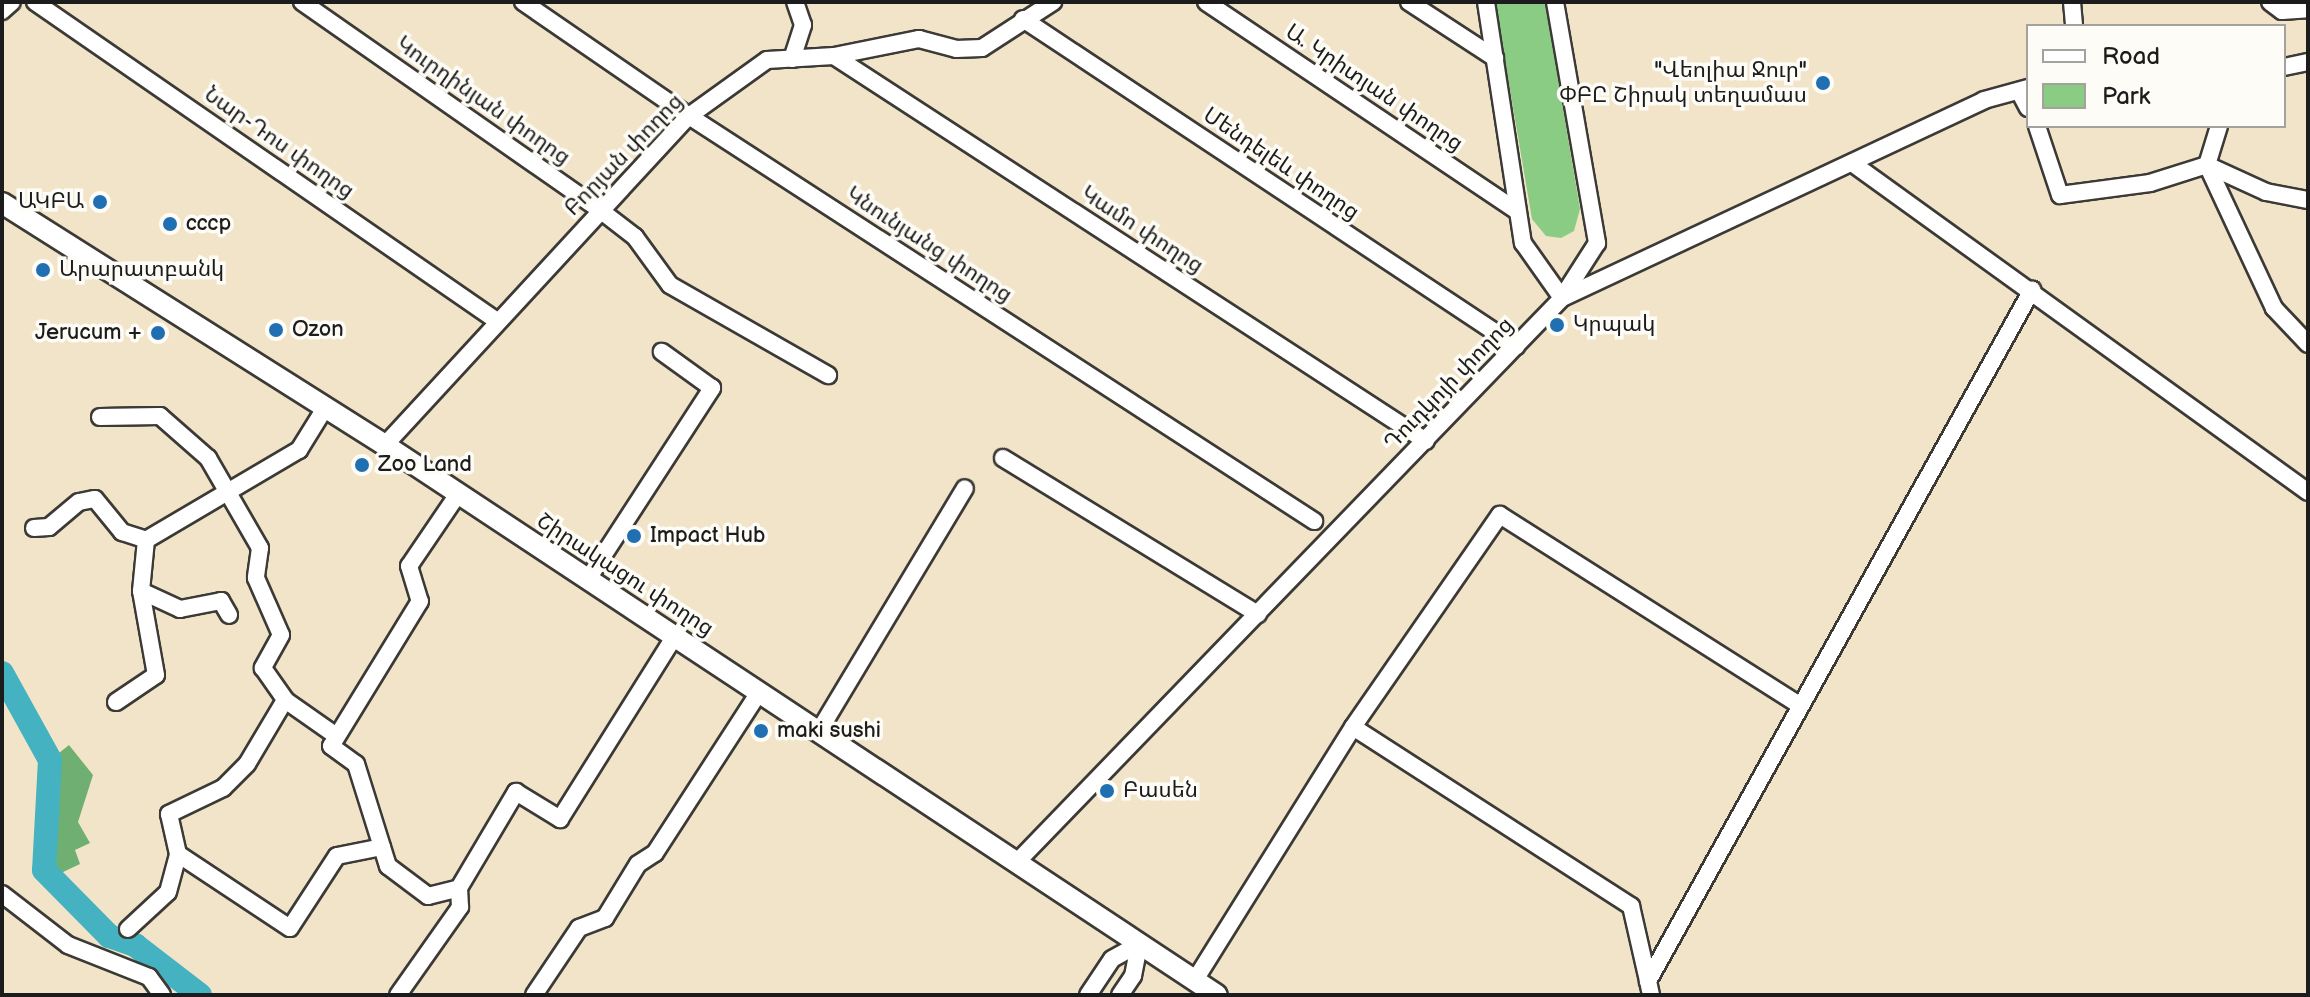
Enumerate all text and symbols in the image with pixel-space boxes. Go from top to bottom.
street label: Ա. Կրիտյան փողոց [1280,19,1468,157]
legend [2026,24,2286,128]
street label: Կուրղինյան փողոց [391,31,575,171]
text: Road [2102,42,2160,71]
place label: "Վեոլիա Ջուր" ՓԲԸ Շիրակ տեղամաս [1559,57,1807,108]
marker: "Վեոլիա Ջուր" ՓԲԸ Շիրակ տեղամաս [1814,74,1832,92]
street label: Նար-Դոս փողոց [199,81,359,205]
text: Park [2102,82,2150,111]
street label: Բորյան փողոց [559,89,689,221]
street label: Մենդելեև փողոց [1198,102,1364,226]
street label: Կնունյանց փողոց [841,181,1017,309]
street label: Կամո փողոց [1076,181,1208,279]
place label: ԱԿԲԱ [18,189,84,215]
marker: ԱԿԲԱ [91,193,109,211]
place label: ссср [186,211,231,237]
marker: ссср [161,215,179,233]
place label: Արարատբանկ [59,257,224,283]
marker: Արարատբանկ [34,261,52,279]
street label: Դուդկոյի փողոց [1379,312,1519,456]
place label: Կրպակ [1573,312,1655,338]
marker: Կրպակ [1548,316,1566,334]
place label: Ozon [292,317,344,343]
place label: Jerucum + [35,320,142,346]
marker: Ozon [267,321,285,339]
marker: Jerucum + [149,324,167,342]
place label: Zoo Land [378,452,472,478]
marker: Zoo Land [353,456,371,474]
street label: Շիրակացու փողոց [531,508,719,642]
place label: Impact Hub [650,523,765,549]
marker: Impact Hub [625,527,643,545]
place label: maki sushi [777,718,881,744]
marker: maki sushi [752,722,770,740]
place label: Բասեն [1123,778,1198,804]
marker: Բասեն [1098,782,1116,800]

